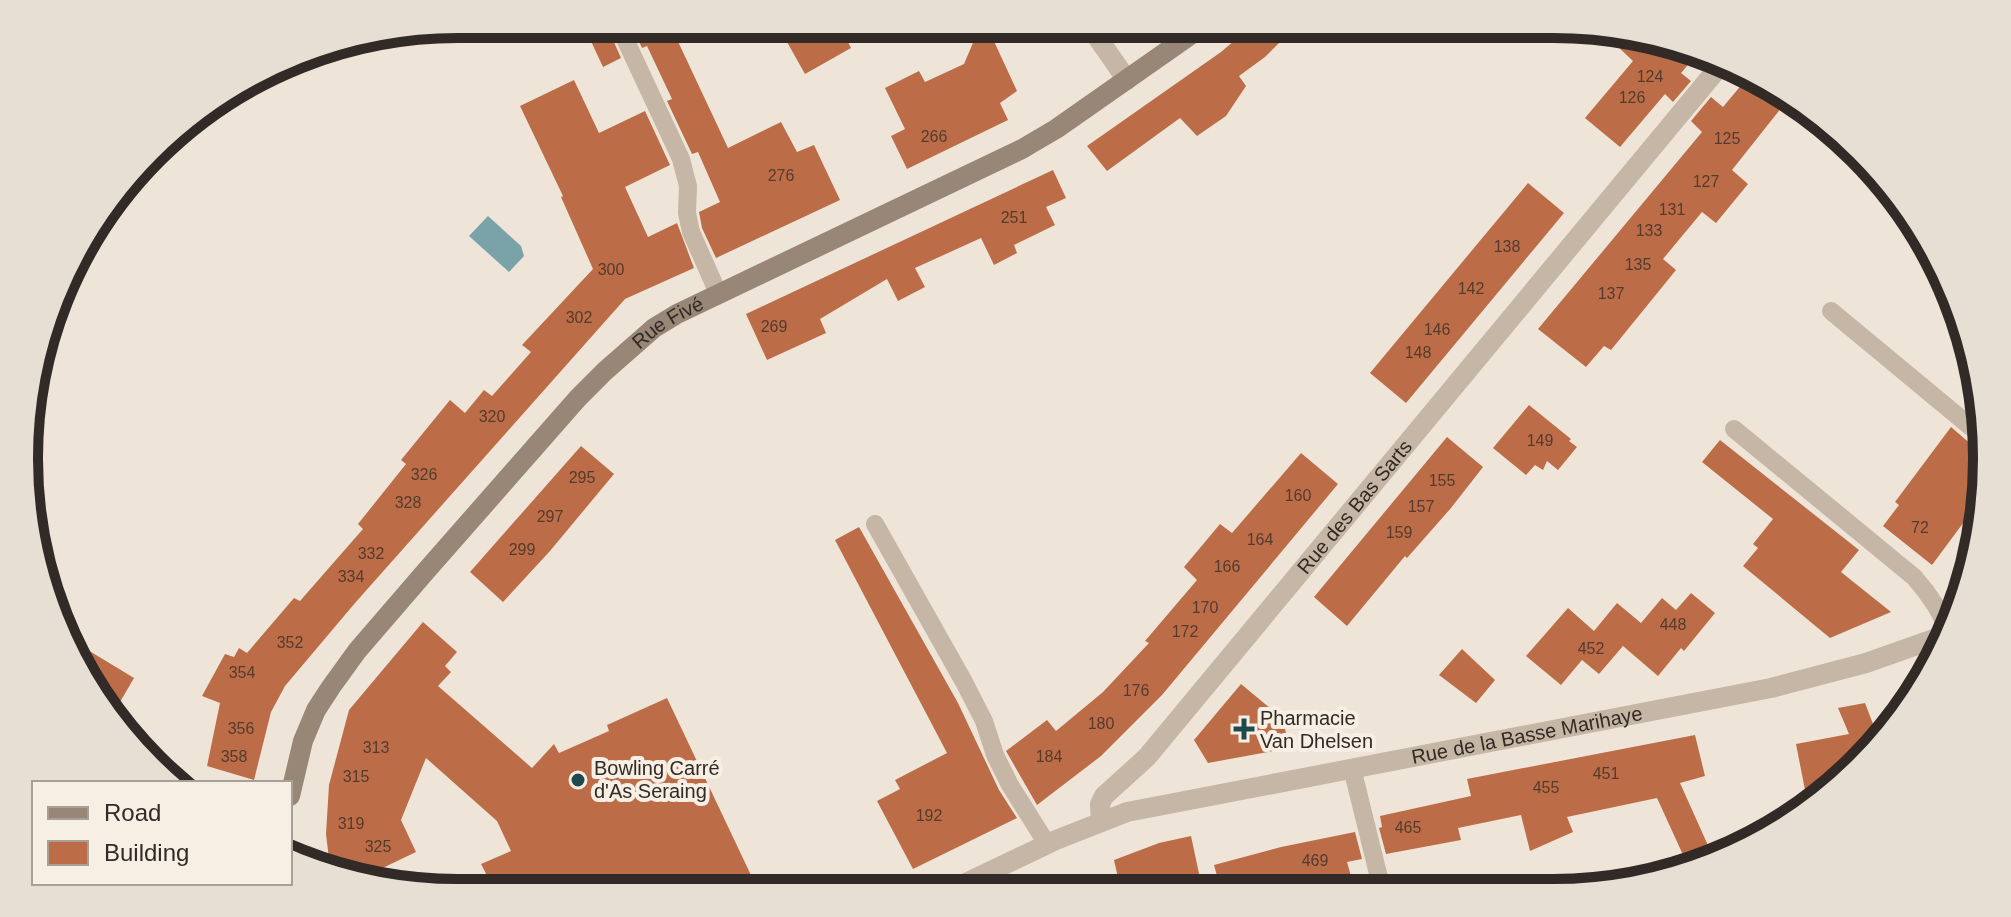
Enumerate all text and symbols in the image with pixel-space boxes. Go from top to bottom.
house number: 124 [1637,68,1663,85]
house number: 126 [1619,89,1645,106]
house number: 266 [921,128,947,145]
house number: 125 [1714,130,1740,147]
house number: 276 [768,167,794,184]
house number: 127 [1693,173,1719,190]
house number: 131 [1659,201,1685,218]
house number: 251 [1001,209,1027,226]
house number: 133 [1636,222,1662,239]
house number: 138 [1494,238,1520,255]
house number: 135 [1625,256,1651,273]
house number: 300 [598,261,624,278]
house number: 142 [1458,280,1484,297]
house number: 137 [1598,285,1624,302]
street label: Rue Fivé [628,292,707,353]
house number: 302 [566,309,592,326]
house number: 269 [761,318,787,335]
house number: 146 [1424,321,1450,338]
house number: 148 [1405,344,1431,361]
house number: 320 [479,408,505,425]
house number: 149 [1527,432,1553,449]
street label: Rue des Bas Sarts [1293,436,1416,578]
house number: 326 [411,466,437,483]
house number: 295 [569,469,595,486]
house number: 155 [1429,472,1455,489]
house number: 160 [1285,487,1311,504]
house number: 328 [395,494,421,511]
house number: 157 [1408,498,1434,515]
house number: 297 [537,508,563,525]
house number: 72 [1911,519,1929,536]
house number: 159 [1386,524,1412,541]
house number: 164 [1247,531,1273,548]
house number: 299 [509,541,535,558]
house number: 332 [358,545,384,562]
house number: 166 [1214,558,1240,575]
house number: 334 [338,568,364,585]
house number: 170 [1192,599,1218,616]
house number: 448 [1660,616,1686,633]
house number: 172 [1172,623,1198,640]
house number: 352 [277,634,303,651]
house number: 452 [1578,640,1604,657]
house number: 354 [229,664,255,681]
house number: 176 [1123,682,1149,699]
street label: Rue de la Basse Marihaye [1410,702,1644,768]
place label: Pharmacie Van Dhelsen [1260,707,1373,752]
house number: 180 [1088,715,1114,732]
house number: 356 [228,720,254,737]
marker: Pharmacie Van Dhelsen [1235,720,1253,738]
house number: 313 [363,739,389,756]
house number: 358 [221,748,247,765]
house number: 184 [1036,748,1062,765]
place label: Bowling Carré d'As Seraing [594,757,720,802]
house number: 451 [1593,765,1619,782]
house number: 315 [343,768,369,785]
marker: Bowling Carré d'As Seraing [569,771,587,789]
house number: 455 [1533,779,1559,796]
legend [32,781,292,885]
text: Road [104,799,161,826]
house number: 192 [916,807,942,824]
house number: 319 [338,815,364,832]
house number: 465 [1395,819,1421,836]
house number: 325 [365,838,391,855]
text: Building [104,839,189,866]
house number: 469 [1302,852,1328,869]

